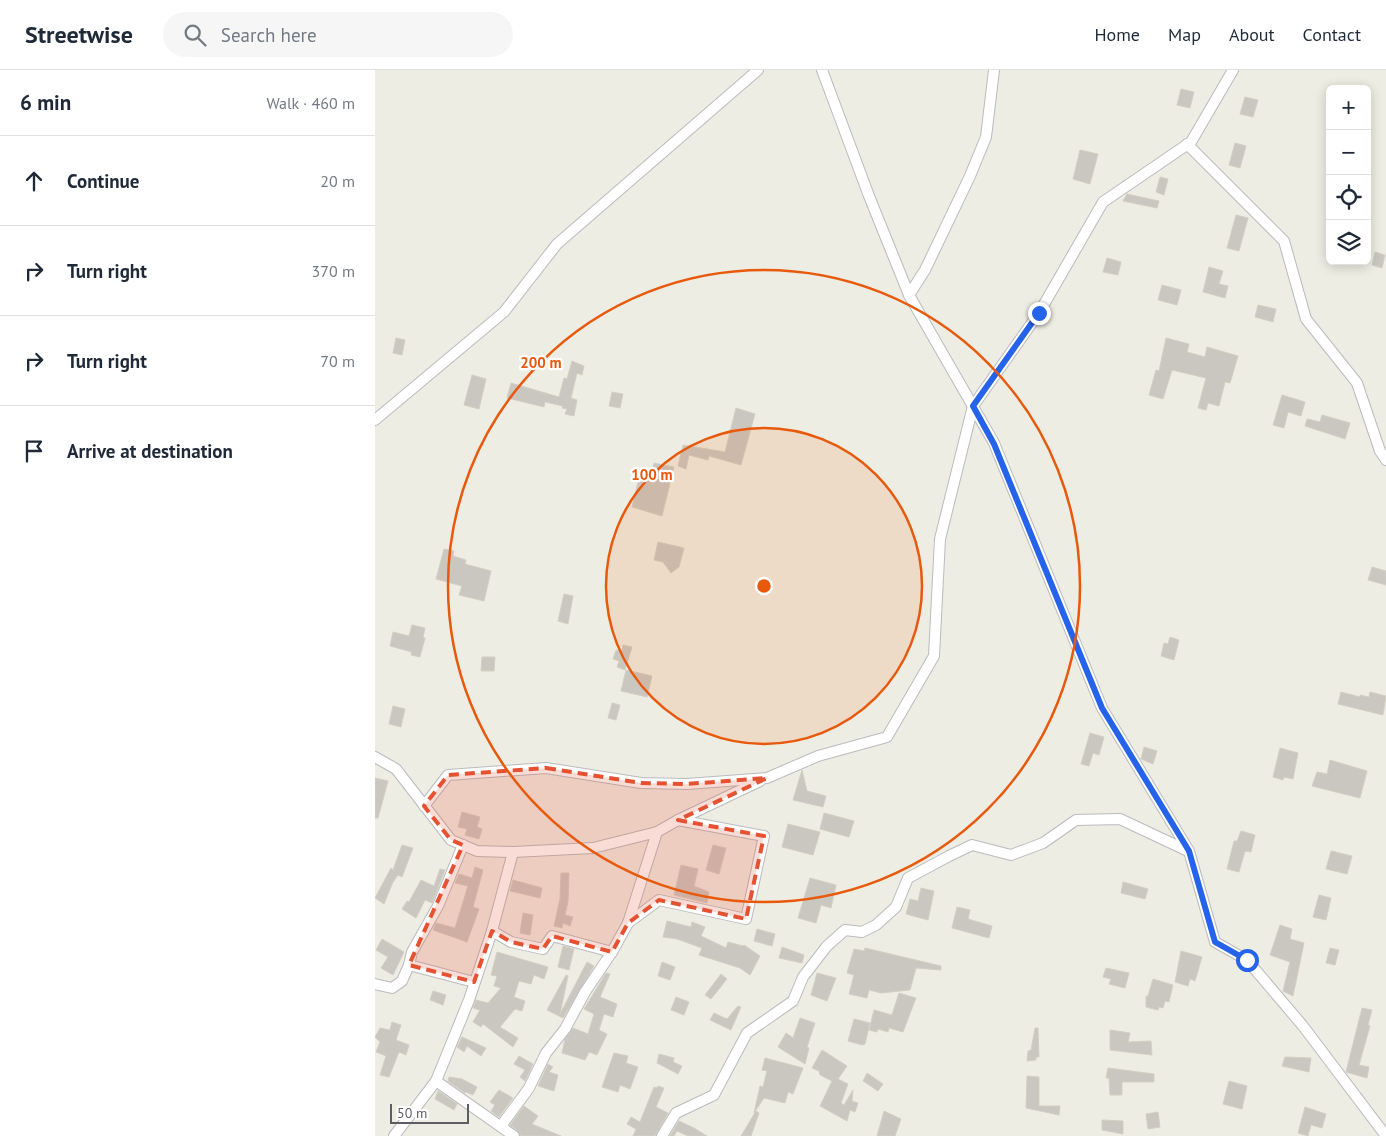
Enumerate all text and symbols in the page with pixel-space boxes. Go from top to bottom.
search box [163,12,513,57]
text: Streetwise [25,19,133,50]
icon: search [181,21,209,49]
text: Search here [221,23,317,47]
text: Home [1094,23,1140,46]
text: Map [1168,23,1201,46]
text: About [1229,23,1275,46]
text: Contact [1303,23,1361,46]
map controls [1326,85,1371,265]
button: + [1326,85,1371,130]
text: 6 min [20,89,71,116]
text: Walk · 460 m [266,93,355,113]
button: − [1326,130,1371,175]
icon: ahead [20,167,48,195]
text: Continue [67,169,139,193]
text: 20 m [320,171,355,191]
button: locate [1326,175,1371,220]
button: layers [1326,220,1371,265]
icon: right [20,257,48,285]
text: Turn right [67,259,147,283]
text: 370 m [312,261,355,281]
route end [1028,302,1051,325]
icon: right [20,347,48,375]
text: Turn right [67,349,147,373]
text: 70 m [320,351,355,371]
text: 200 m [520,353,562,372]
icon: arrive [20,437,48,465]
text: Arrive at destination [67,439,233,463]
text: 100 m [631,465,673,484]
centre of rings [755,577,773,595]
route start [1236,949,1259,972]
scale bar [390,1101,469,1124]
text: 50 m [397,1104,427,1122]

